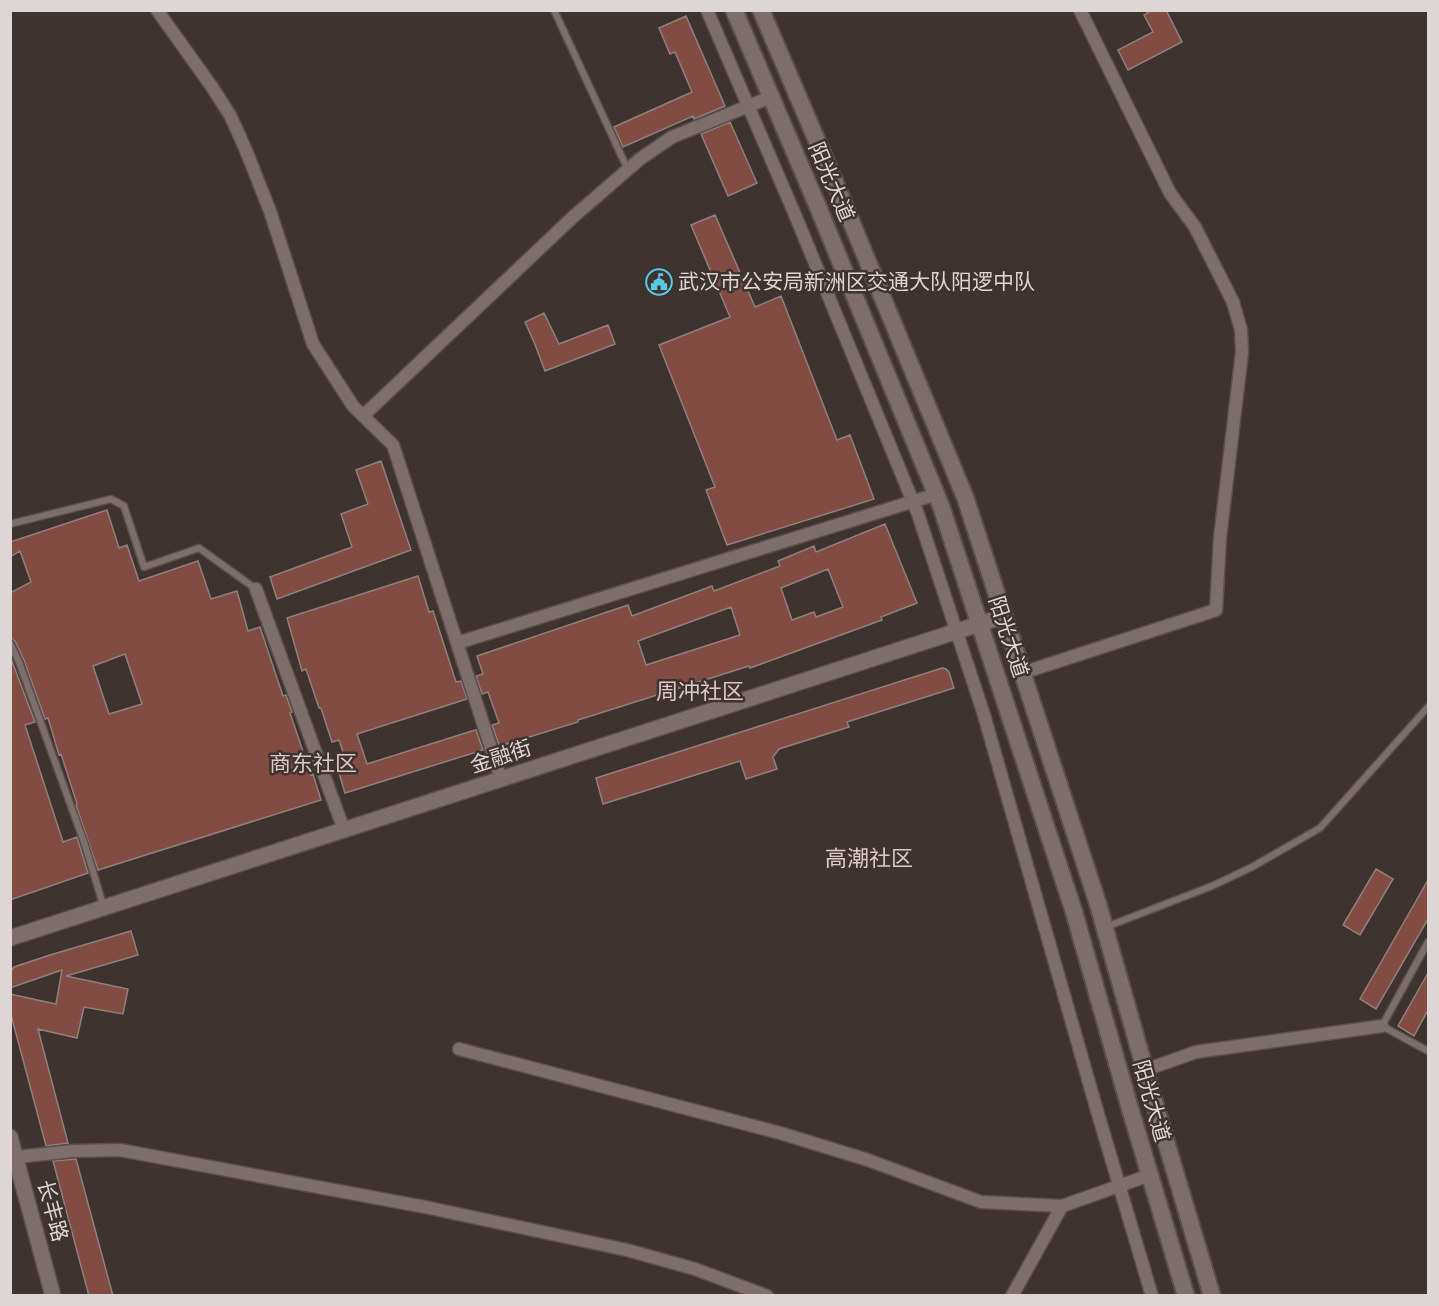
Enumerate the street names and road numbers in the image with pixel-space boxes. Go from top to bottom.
street label: 阳光大道 [805,139,858,225]
street label: 阳光大道 [985,594,1032,680]
street label: 金融街 [467,736,534,777]
street label: 阳光大道 [1129,1057,1174,1144]
street label: 长丰路 [34,1178,71,1244]

